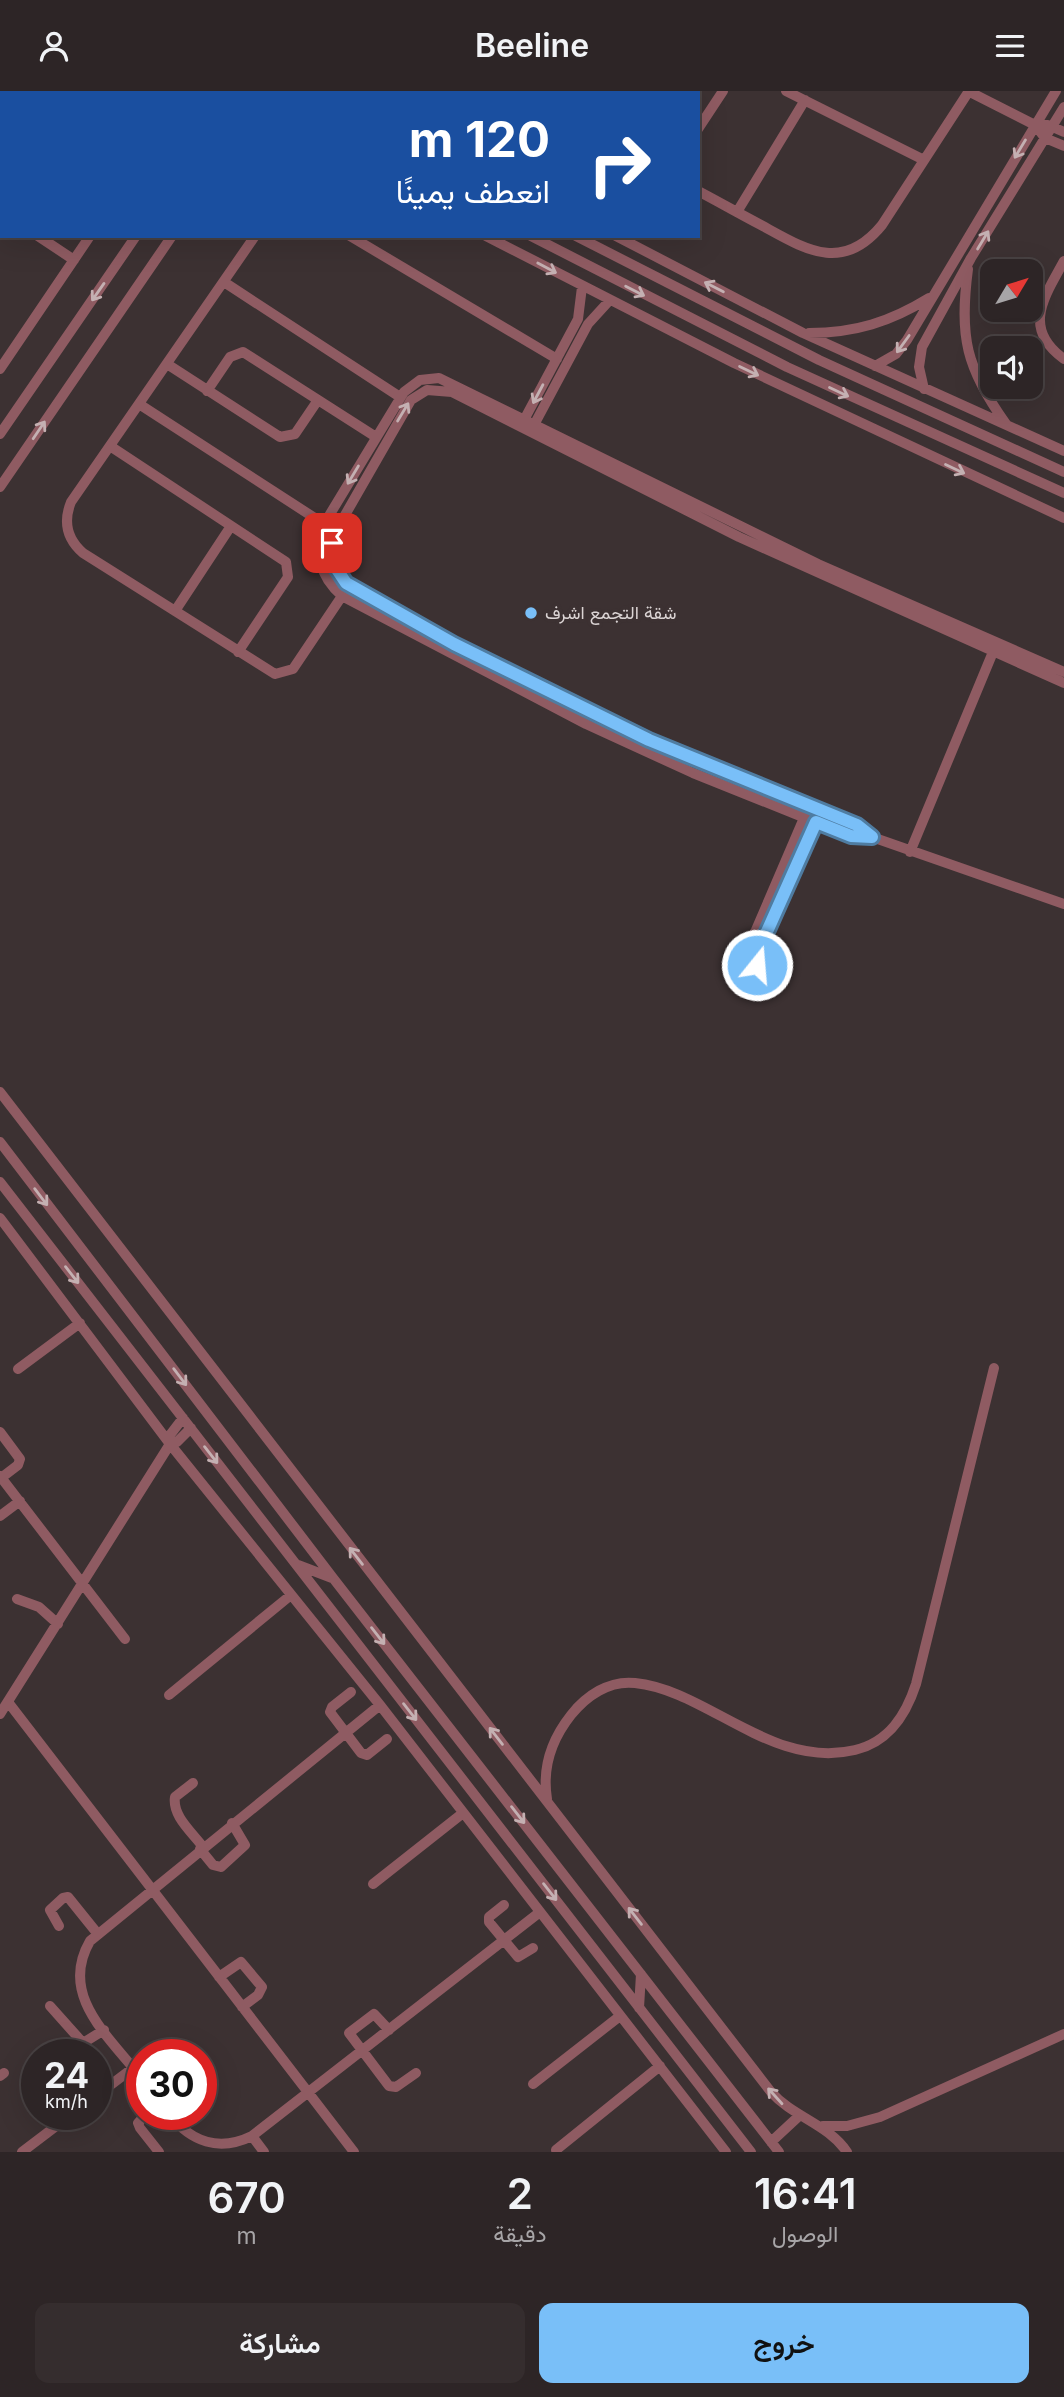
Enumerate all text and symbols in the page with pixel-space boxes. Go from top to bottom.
text: Beeline [475,26,589,65]
icon: person [35,27,73,65]
icon: menu [991,27,1029,65]
text: 120 m [409,110,550,169]
icon: right [574,119,665,210]
one-way arrow [1013,139,1027,159]
text: انعطف يمينًا [396,172,550,211]
one-way arrow [976,230,990,250]
north arrow [980,259,1043,322]
map controls [980,259,1043,399]
one-way arrow [536,261,556,275]
one-way arrow [704,280,725,294]
one-way arrow [91,282,105,301]
one-way arrow [624,285,645,299]
one-way arrow [896,334,910,353]
button: sound [980,336,1043,399]
one-way arrow [738,365,759,378]
one-way arrow [531,383,545,403]
one-way arrow [828,386,849,399]
one-way arrow [397,403,411,423]
one-way arrow [31,421,46,440]
one-way arrow [944,463,965,476]
one-way arrow [346,464,360,484]
pin [302,513,362,573]
icon: arrive [313,524,351,562]
place label: شقة التجمع اشرف [545,602,677,625]
marker: شقة التجمع اشرف [523,605,539,621]
position arrow [720,928,794,1002]
one-way arrow [34,1187,49,1205]
one-way arrow [64,1265,79,1284]
one-way arrow [172,1368,187,1386]
one-way arrow [204,1445,219,1463]
one-way arrow [349,1548,364,1566]
one-way arrow [370,1626,385,1644]
one-way arrow [403,1702,418,1721]
one-way arrow [489,1727,504,1746]
one-way arrow [510,1805,525,1824]
one-way arrow [542,1882,557,1901]
one-way arrow [628,1907,643,1926]
speed limit sign: 30 [126,2039,217,2130]
text: 24 [44,2054,89,2096]
one-way arrow [766,2088,783,2105]
text: km/h [45,2091,88,2112]
text: 2 [507,2168,533,2219]
text: 16:41 [754,2168,856,2219]
text: 670 [208,2172,286,2223]
text: دقيقة [493,2220,546,2248]
text: الوصول [772,2220,838,2248]
text: m [237,2222,257,2250]
button: مشاركة [35,2303,525,2383]
button: خروج [539,2303,1029,2383]

